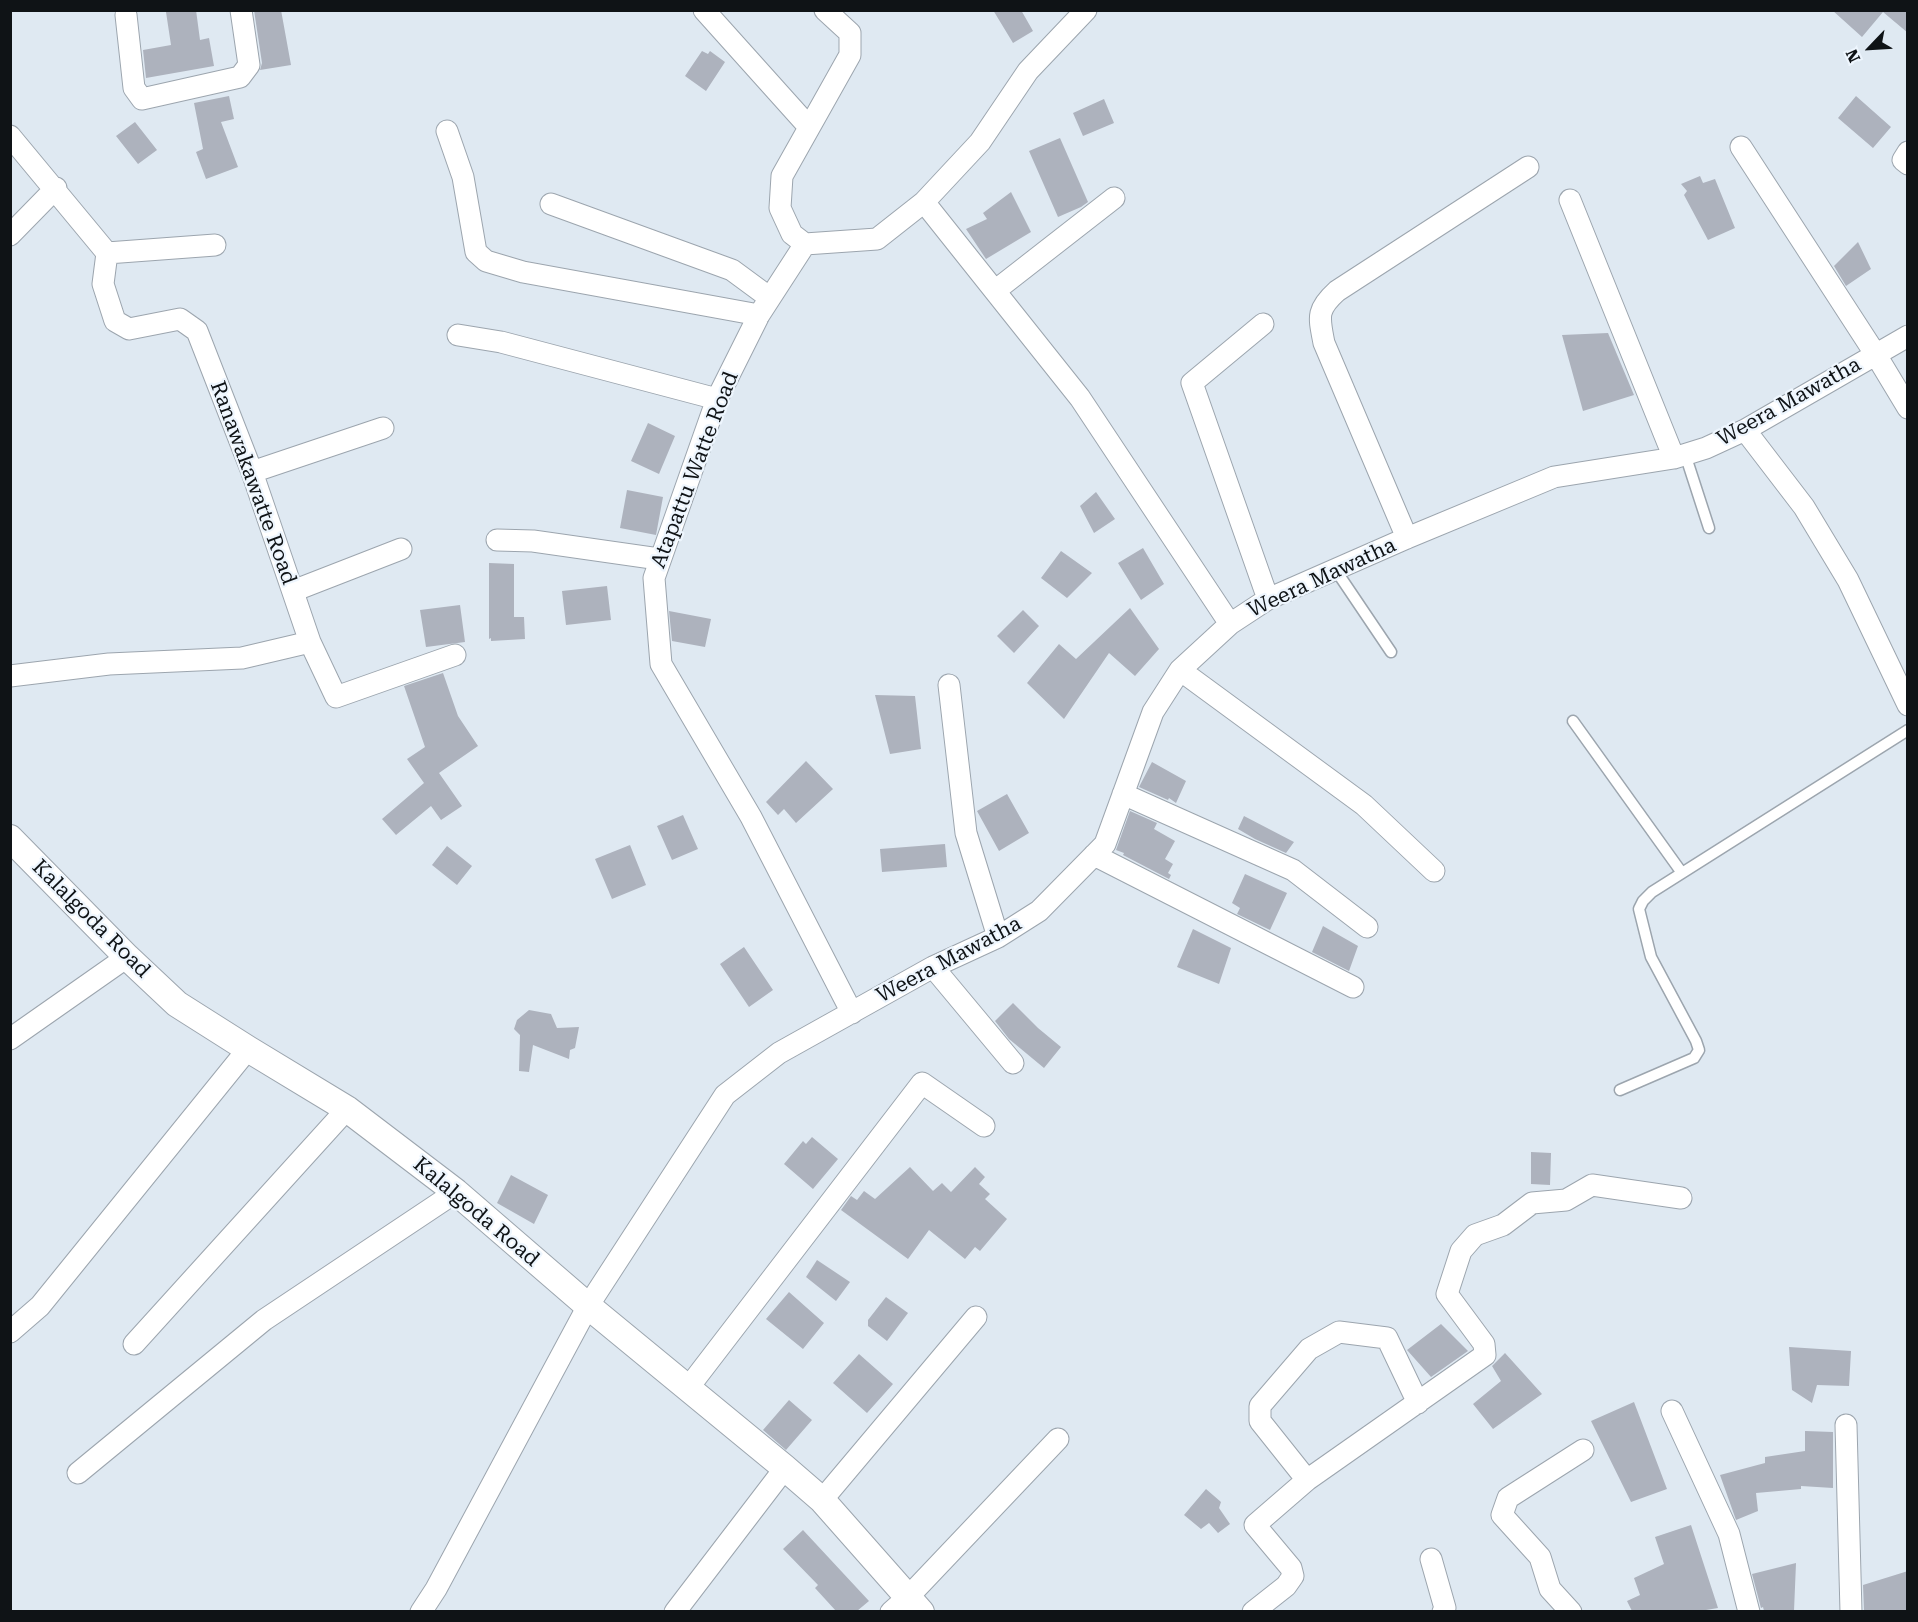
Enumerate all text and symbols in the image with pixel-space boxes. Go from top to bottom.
north arrow [1840,18,1900,78]
text: N [1842,46,1864,65]
street label: Weera Mawatha [1713,352,1865,452]
street label: Atapattu Watte Road [646,368,744,572]
street label: Ranawakawatte Road [204,378,302,588]
street label: Weera Mawatha [1244,533,1400,623]
street label: Kalalgoda Road [27,855,155,983]
street label: Weera Mawatha [872,911,1026,1009]
street label: Kalalgoda Road [408,1152,544,1272]

